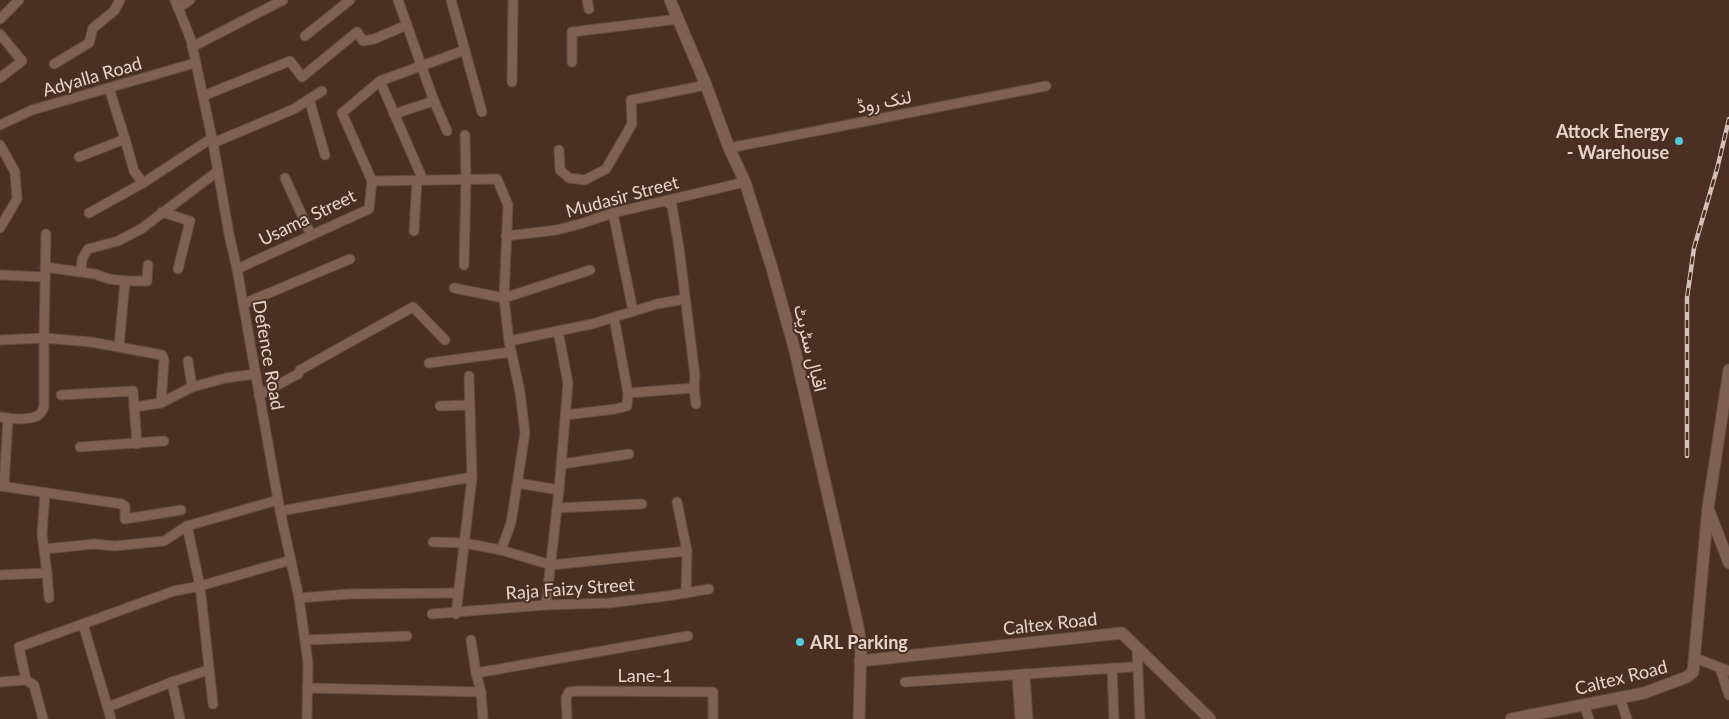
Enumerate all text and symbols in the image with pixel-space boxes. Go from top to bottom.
street label: Adyalla Road [40,51,144,101]
street label: لنک روڈ [855,85,913,118]
place label: Attock Energy - Warehouse [1555,120,1669,163]
marker: Attock Energy - Warehouse [1673,135,1685,147]
street label: Mudasir Street [563,170,681,222]
street label: Usama Street [255,184,360,250]
street label: Defence Road [249,298,289,412]
street label: اقبال سٹریٹ [789,302,832,394]
street label: Raja Faizy Street [505,572,636,603]
street label: Caltex Road [1002,607,1098,639]
place label: ARL Parking [809,631,908,653]
marker: ARL Parking [794,636,806,648]
street label: Caltex Road [1572,655,1670,699]
street label: Lane-1 [618,664,672,686]

